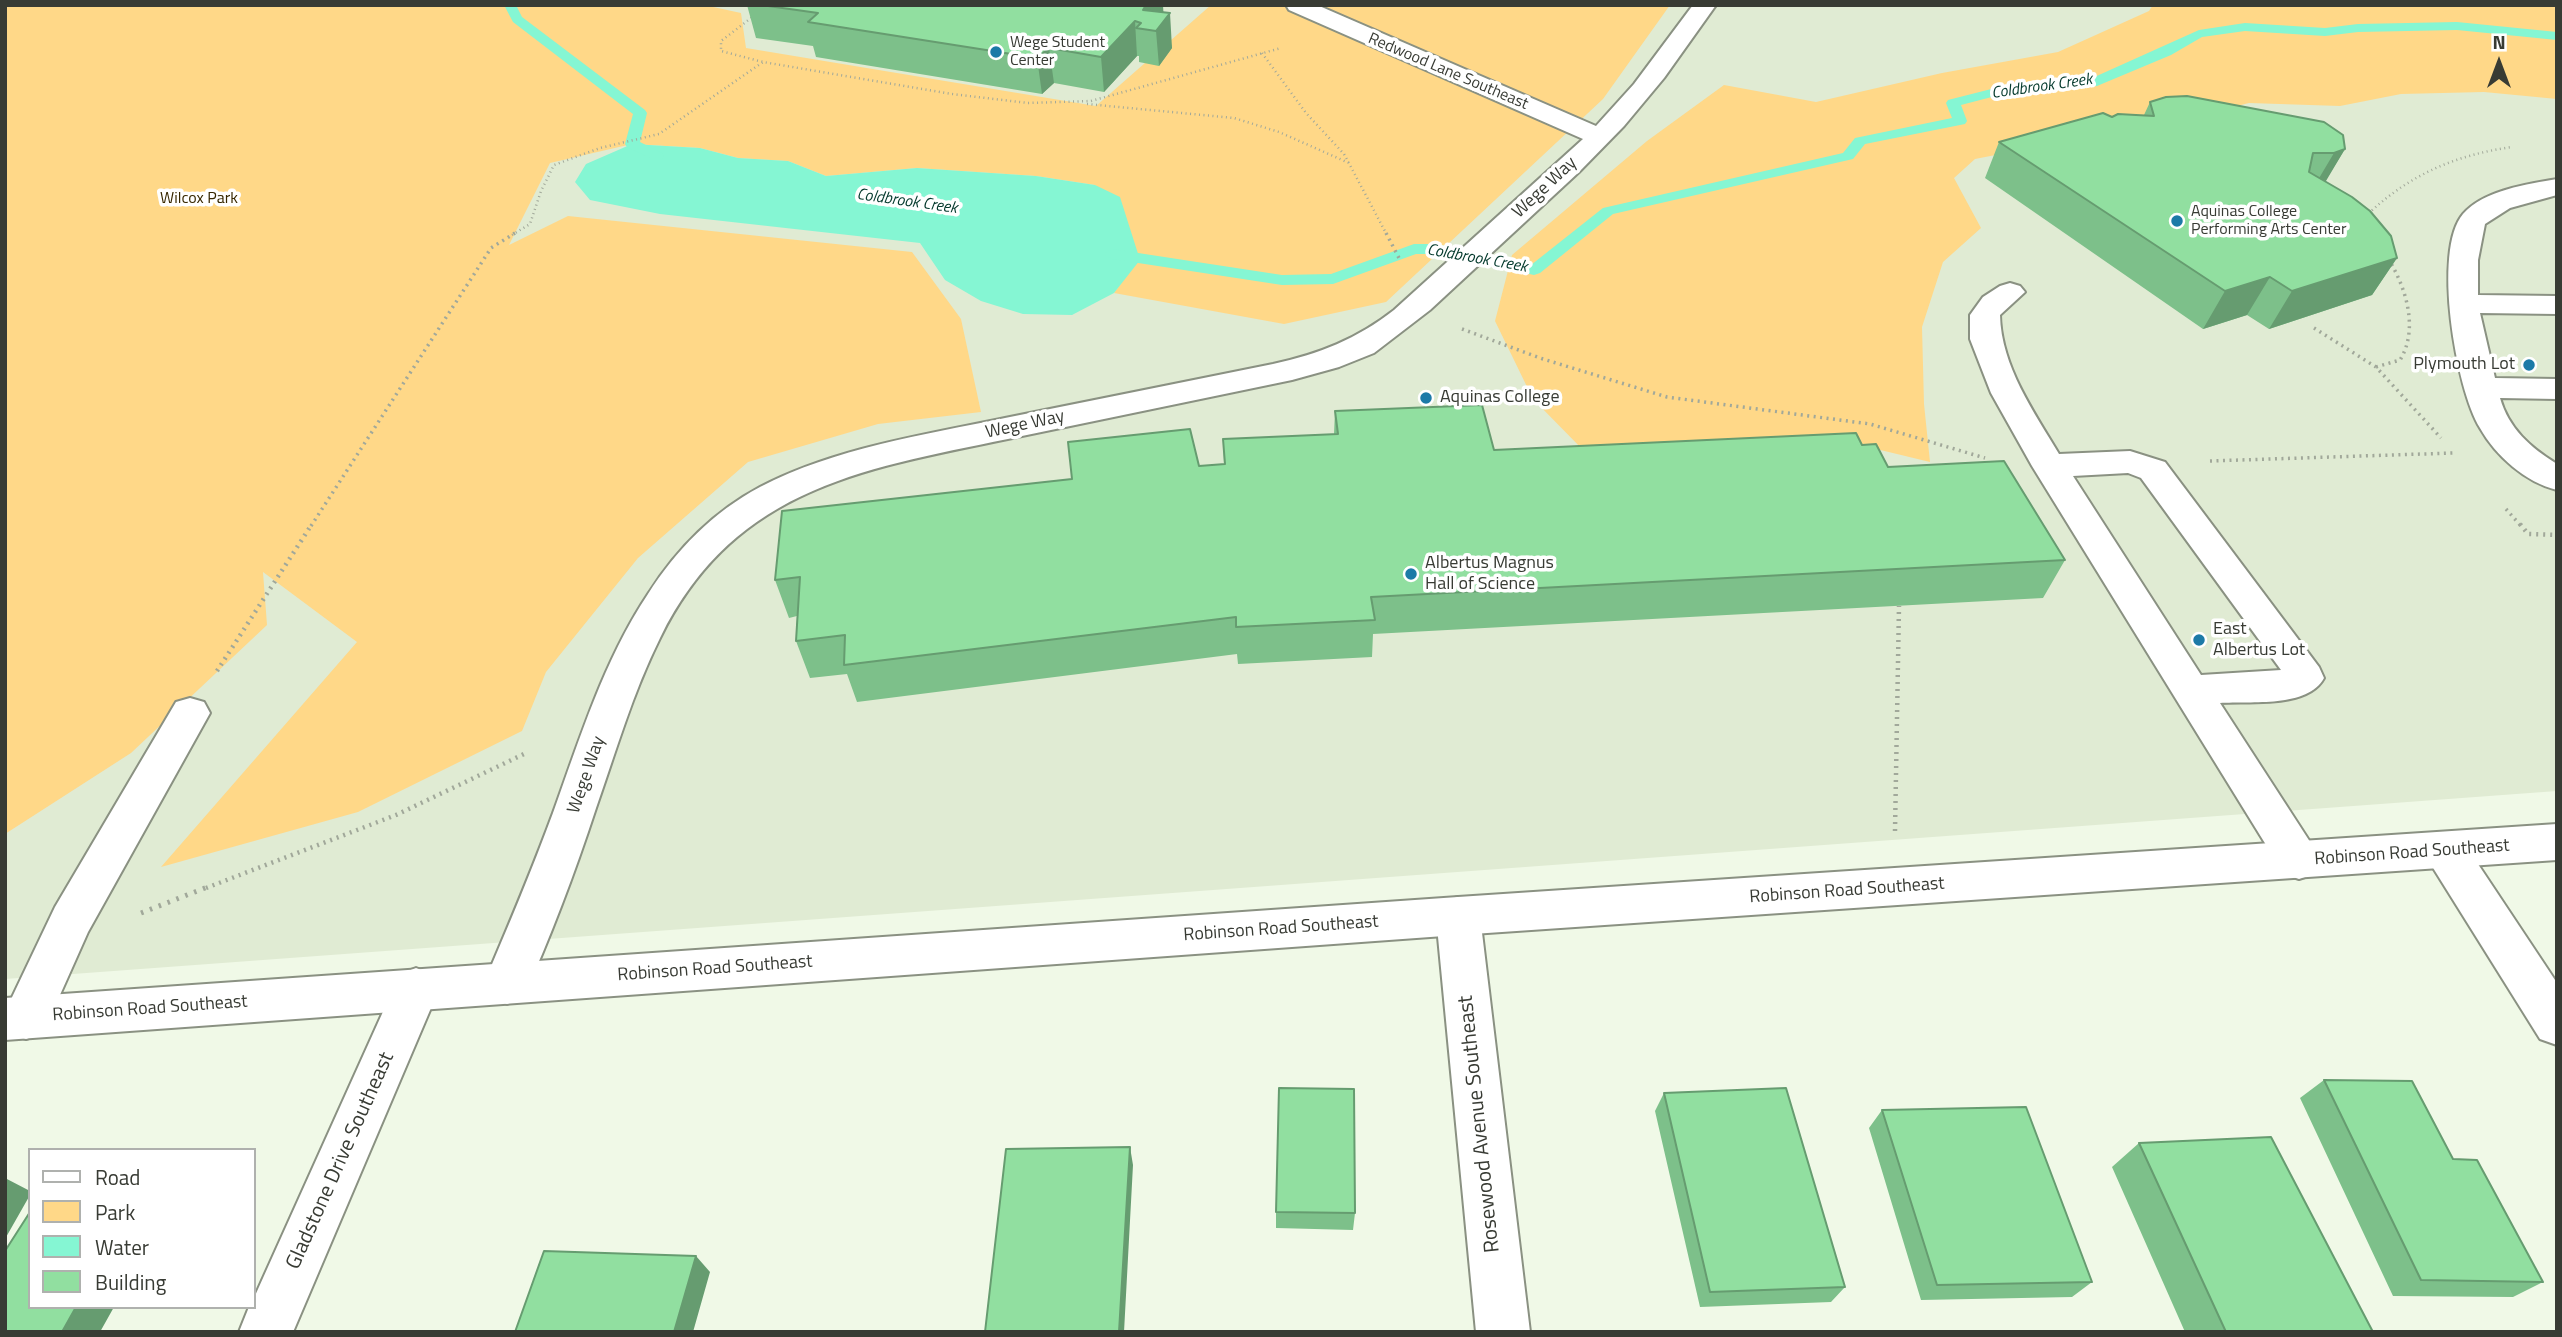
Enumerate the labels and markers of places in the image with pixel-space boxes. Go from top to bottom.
place label: Wege Student Center [1010,33,1105,71]
marker: Wege Student Center [988,44,1004,60]
place label: Aquinas College Performing Arts Center [2191,202,2346,240]
marker: Aquinas College Performing Arts Center [2169,213,2185,229]
place label: Plymouth Lot [2413,354,2515,376]
marker: Plymouth Lot [2521,357,2537,373]
place label: Aquinas College [1440,387,1559,409]
marker: Aquinas College [1418,390,1434,406]
place label: Albertus Magnus Hall of Science [1425,553,1554,596]
marker: Albertus Magnus Hall of Science [1403,566,1419,582]
place label: East Albertus Lot [2213,619,2305,662]
marker: East Albertus Lot [2191,632,2207,648]

